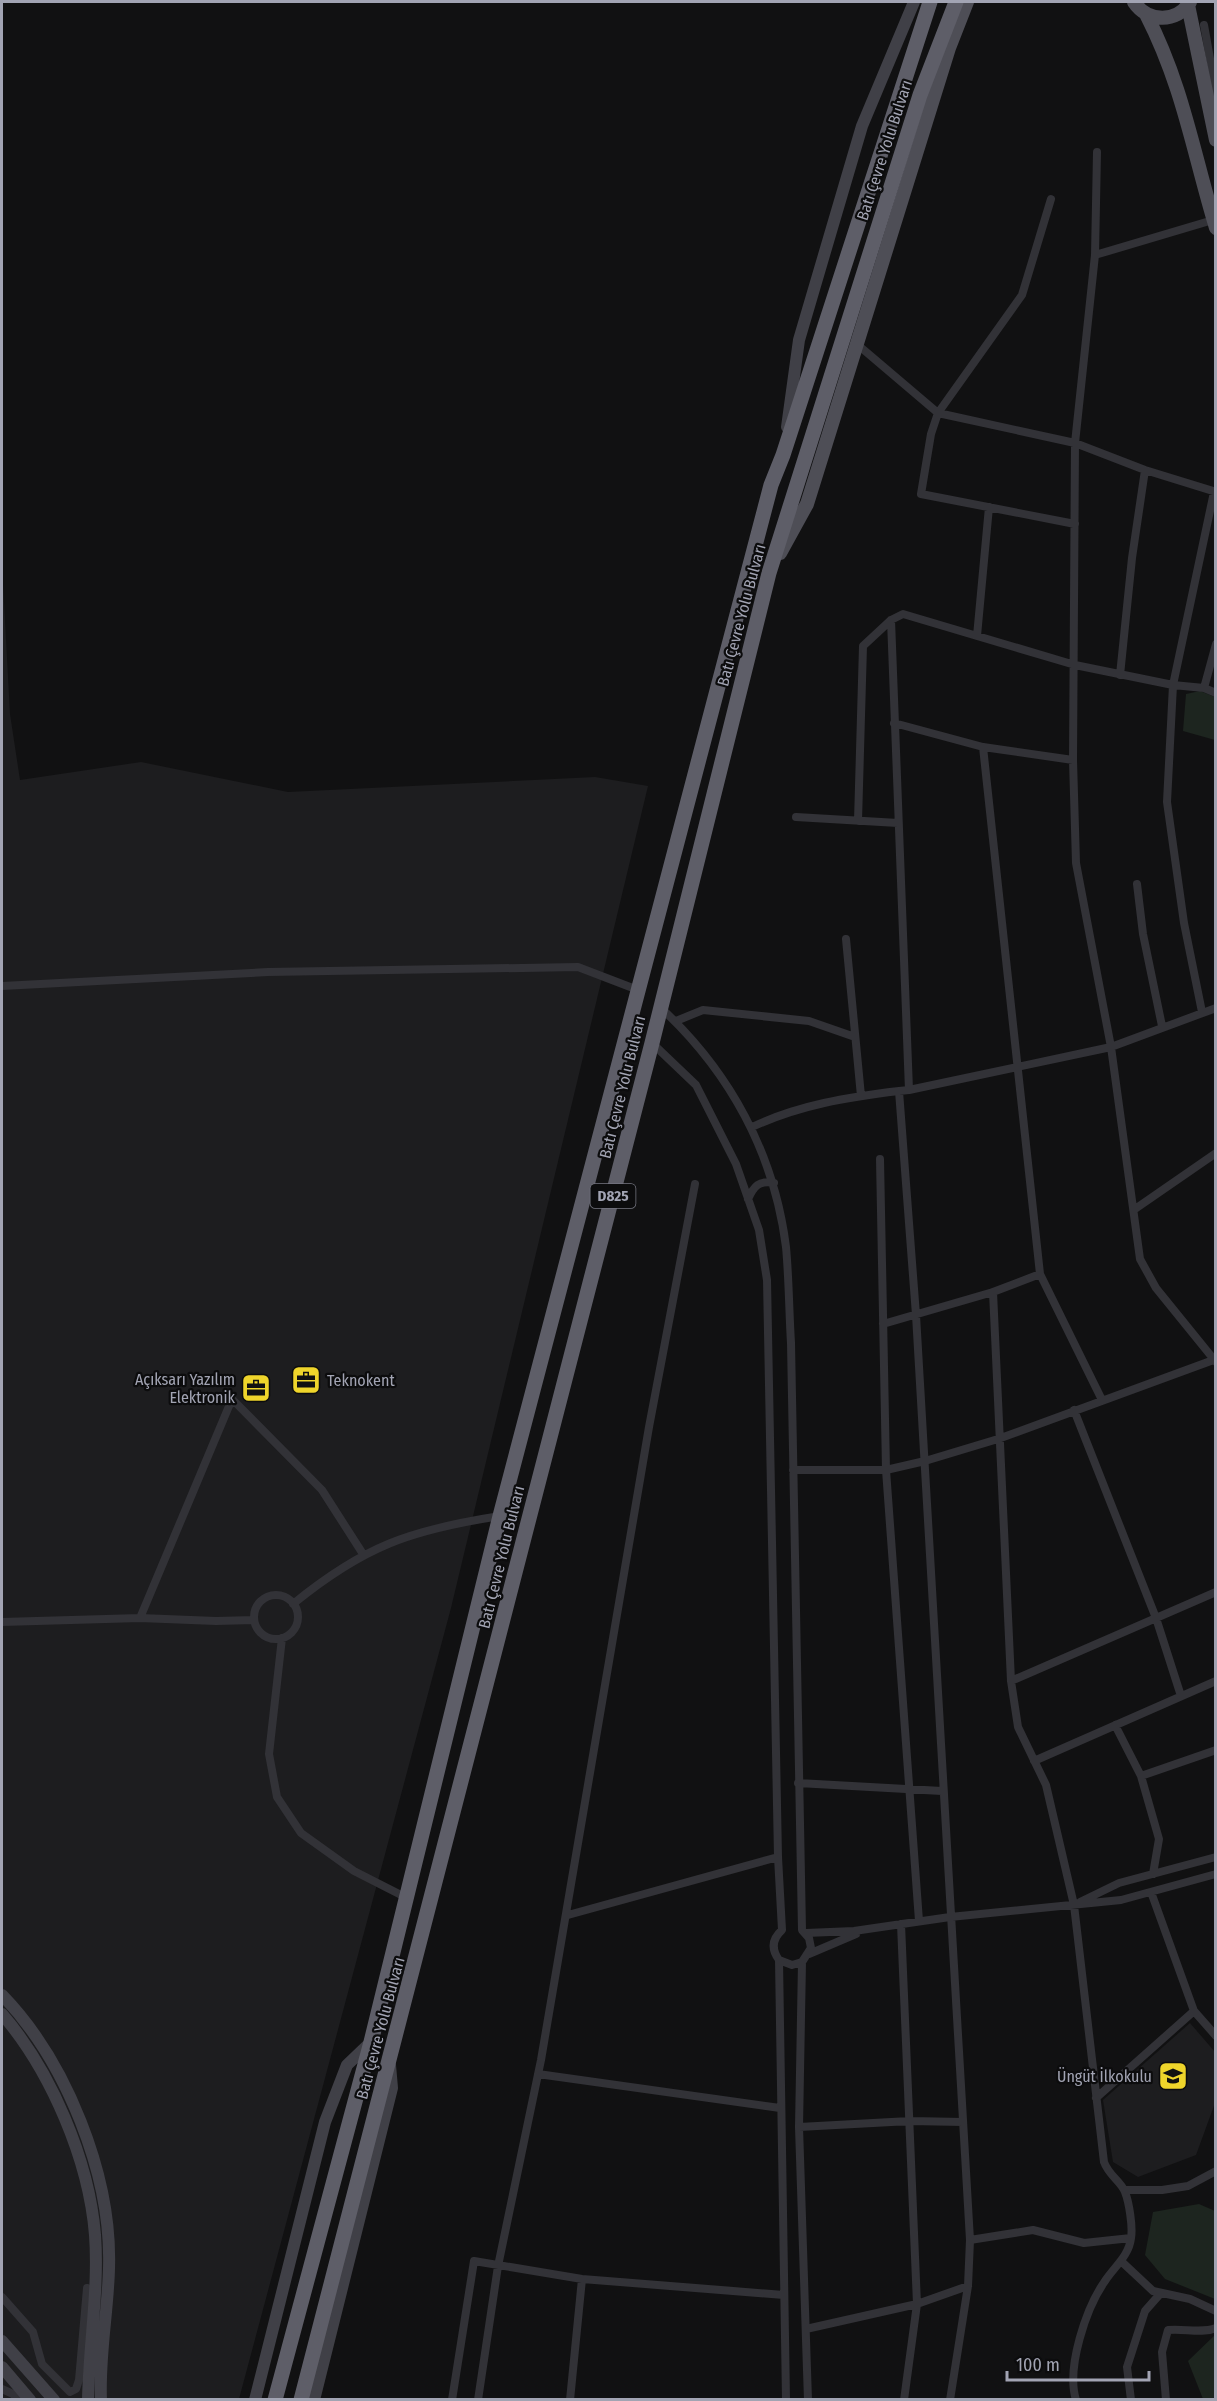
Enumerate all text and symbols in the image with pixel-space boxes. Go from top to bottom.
street label: Batı Çevre Yolu Bulvarı [853,78,917,223]
street label: Batı Çevre Yolu Bulvarı [713,542,771,689]
street label: Batı Çevre Yolu Bulvarı [596,1014,650,1161]
road number: D825 [590,1184,636,1208]
office icon: Teknokent [290,1364,322,1396]
place label: Açıksarı Yazılım Elektronik [135,1370,236,1407]
place label: Teknokent [327,1371,395,1390]
office icon: Açıksarı Yazılım Elektronik [240,1372,272,1404]
street label: Batı Çevre Yolu Bulvarı [475,1484,529,1631]
street label: Batı Çevre Yolu Bulvarı [352,1955,410,2102]
school or university icon: Üngüt İlkokulu [1157,2060,1189,2092]
place label: Üngüt İlkokulu [1057,2067,1152,2086]
scale bar [1007,2344,1150,2382]
text: 100 m [1016,2354,1060,2376]

